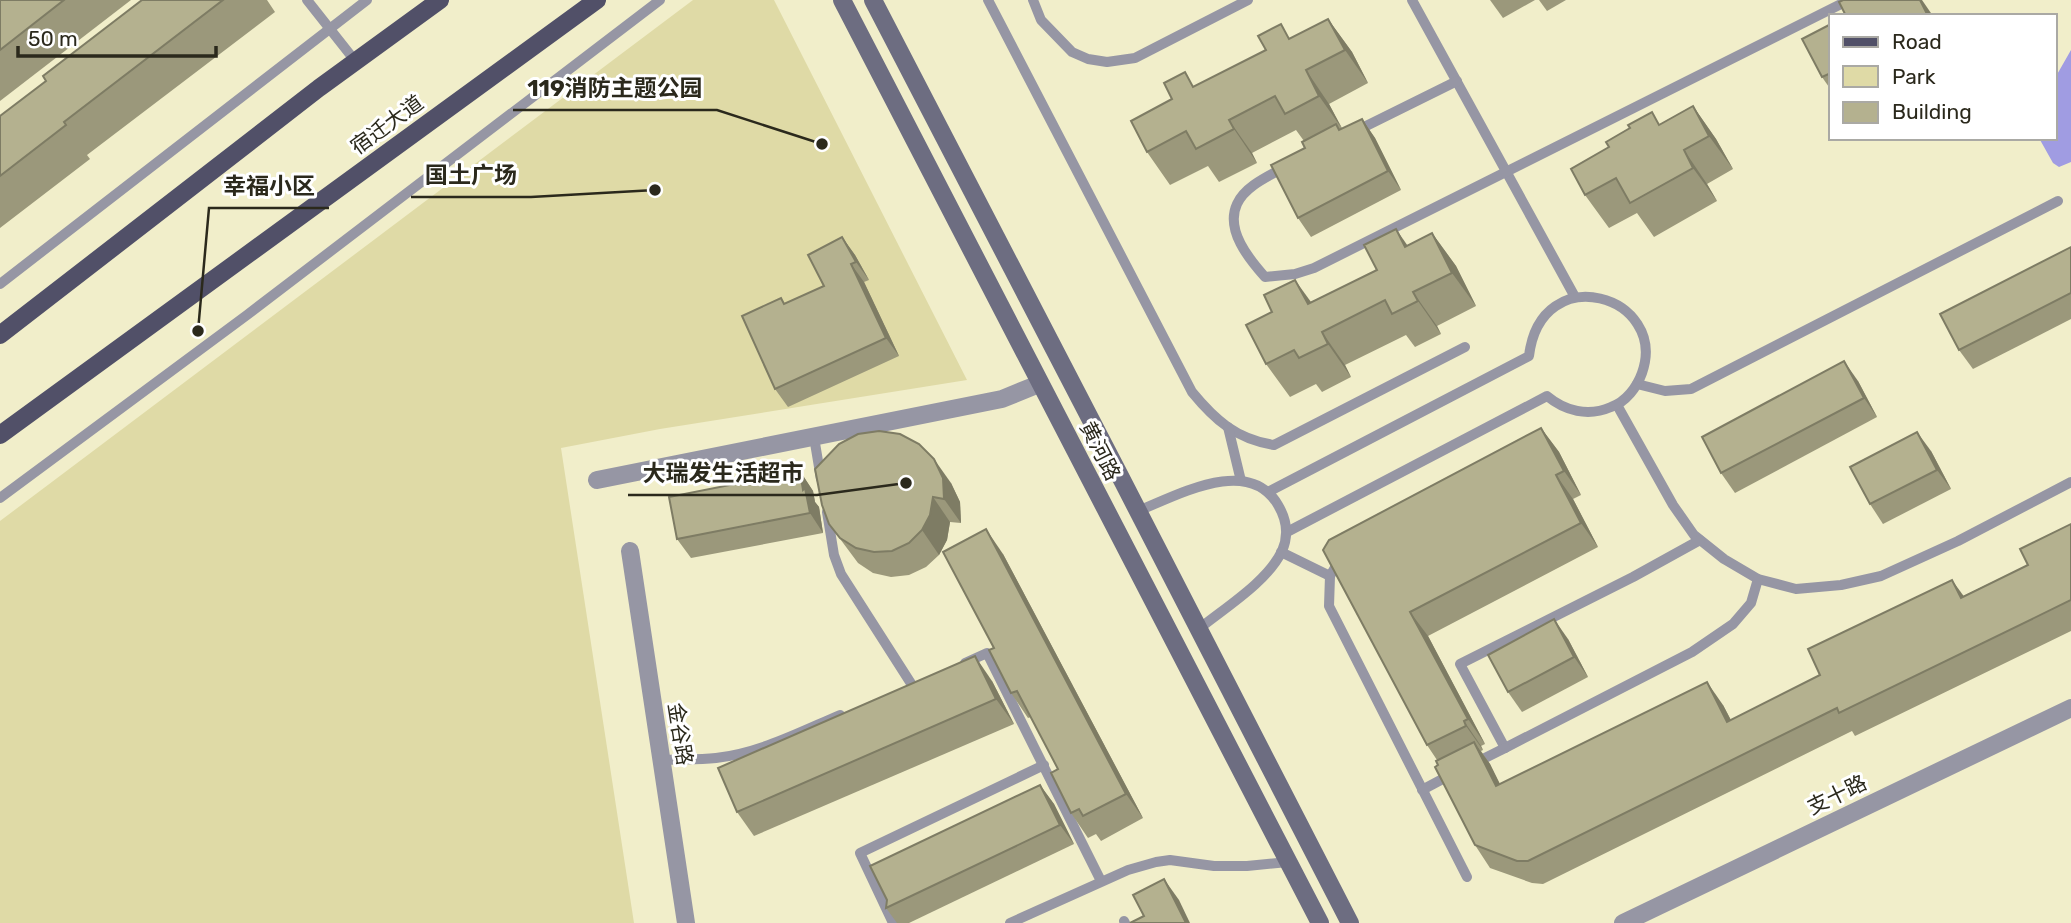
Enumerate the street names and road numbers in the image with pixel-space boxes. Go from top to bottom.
street label: 宿迁大道 [345,90,428,159]
street label: 黄河路 [1075,417,1126,485]
street label: 金谷路 [663,701,698,767]
street label: 支十路 [1803,770,1871,820]

